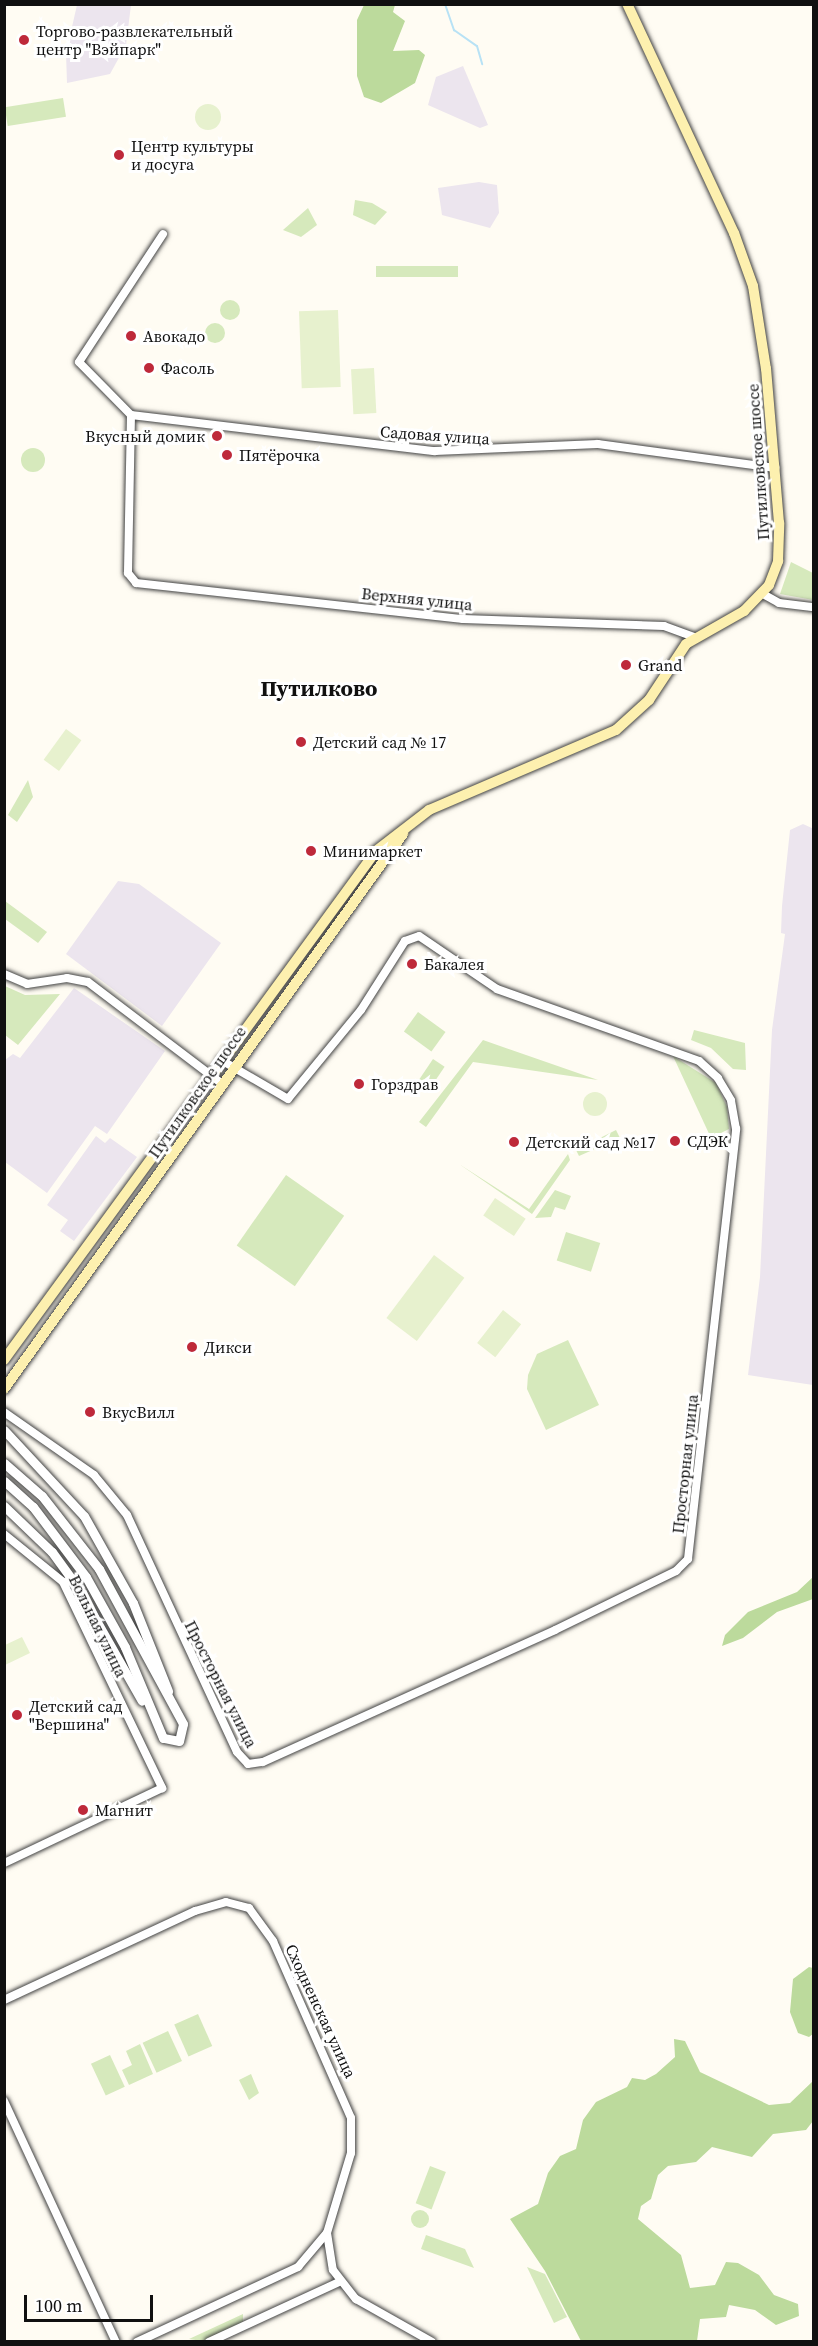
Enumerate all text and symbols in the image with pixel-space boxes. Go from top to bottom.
place label: Торгово-развлекательный центр "Вэйпарк" [36,21,233,59]
marker: Торгово-развлекательный центр "Вэйпарк" [17,33,31,47]
place label: Центр культуры и досуга [131,136,254,174]
marker: Центр культуры и досуга [112,148,126,162]
place label: Авокадо [143,326,205,346]
marker: Авокадо [124,329,138,343]
place label: Фасоль [161,358,214,378]
marker: Фасоль [142,361,156,375]
street label: Путилковское шоссе [743,383,773,541]
street label: Садовая улица [380,422,490,448]
place label: Вкусный домик [85,426,205,446]
marker: Вкусный домик [210,429,224,443]
place label: Пятёрочка [239,445,320,465]
marker: Пятёрочка [220,448,234,462]
street label: Верхняя улица [361,584,473,614]
place label: Grand [638,655,682,675]
marker: Grand [619,658,633,672]
district label: Путилково [261,676,377,702]
place label: Детский сад № 17 [313,732,446,752]
marker: Детский сад № 17 [294,735,308,749]
place label: Минимаркет [323,841,422,861]
marker: Минимаркет [304,844,318,858]
place label: Бакалея [424,954,484,974]
marker: Бакалея [405,957,419,971]
street label: Путилковское шоссе [144,1022,250,1162]
place label: Горздрав [371,1074,438,1094]
marker: Горздрав [352,1077,366,1091]
place label: СДЭК [687,1131,728,1151]
place label: Детский сад №17 [526,1132,655,1152]
marker: СДЭК [668,1134,682,1148]
marker: Детский сад №17 [507,1135,521,1149]
place label: Дикси [204,1337,252,1357]
marker: Дикси [185,1340,199,1354]
street label: Просторная улица [668,1393,702,1535]
place label: ВкусВилл [102,1402,175,1422]
marker: ВкусВилл [83,1405,97,1419]
street label: Вольная улица [65,1572,131,1680]
street label: Просторная улица [181,1617,261,1751]
place label: Детский сад "Вершина" [29,1696,123,1734]
marker: Детский сад "Вершина" [10,1708,24,1722]
place label: Магнит [95,1800,153,1820]
marker: Магнит [76,1803,90,1817]
street label: Сходненская улица [282,1941,360,2081]
scale bar [27,2283,156,2321]
text: 100 m [35,2293,82,2318]

